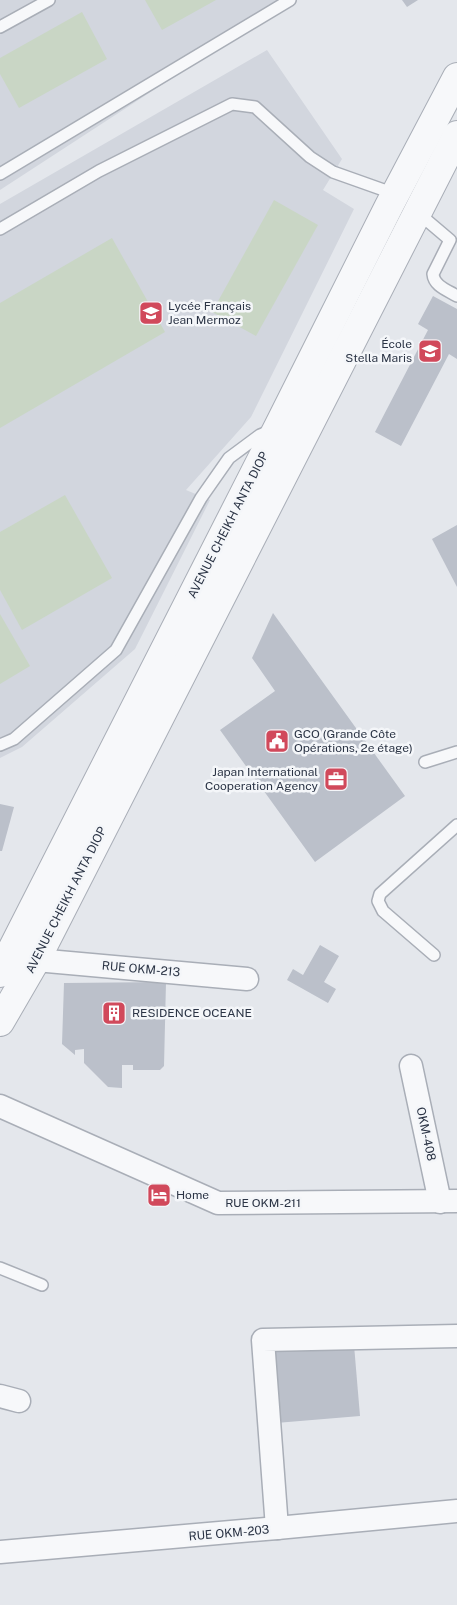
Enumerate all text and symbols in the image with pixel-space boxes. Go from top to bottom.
place label: Lycée Français Jean Mermoz [168,299,251,327]
school or university icon: Lycée Français Jean Mermoz [138,300,164,326]
place label: École Stella Maris [345,337,412,365]
school or university icon: École Stella Maris [417,338,443,364]
street label: AVENUE CHEIKH ANTA DIOP [185,449,271,601]
place label: GCO (Grande Côte Opérations, 2e étage) [294,727,413,755]
public building icon: GCO (Grande Côte Opérations, 2e étage) [264,728,290,754]
place label: Japan International Cooperation Agency [205,765,319,793]
office icon: Japan International Cooperation Agency [323,766,349,792]
street label: AVENUE CHEIKH ANTA DIOP [23,824,109,976]
street label: RUE OKM-213 [101,959,181,979]
building icon: RESIDENCE OCEANE [101,1000,127,1026]
place label: RESIDENCE OCEANE [132,1006,252,1020]
street label: OKM-408 [413,1106,439,1162]
hotel icon: Home [146,1182,172,1208]
place label: Home [176,1188,209,1202]
street label: RUE OKM-211 [225,1196,301,1210]
street label: RUE OKM-203 [188,1523,270,1543]

